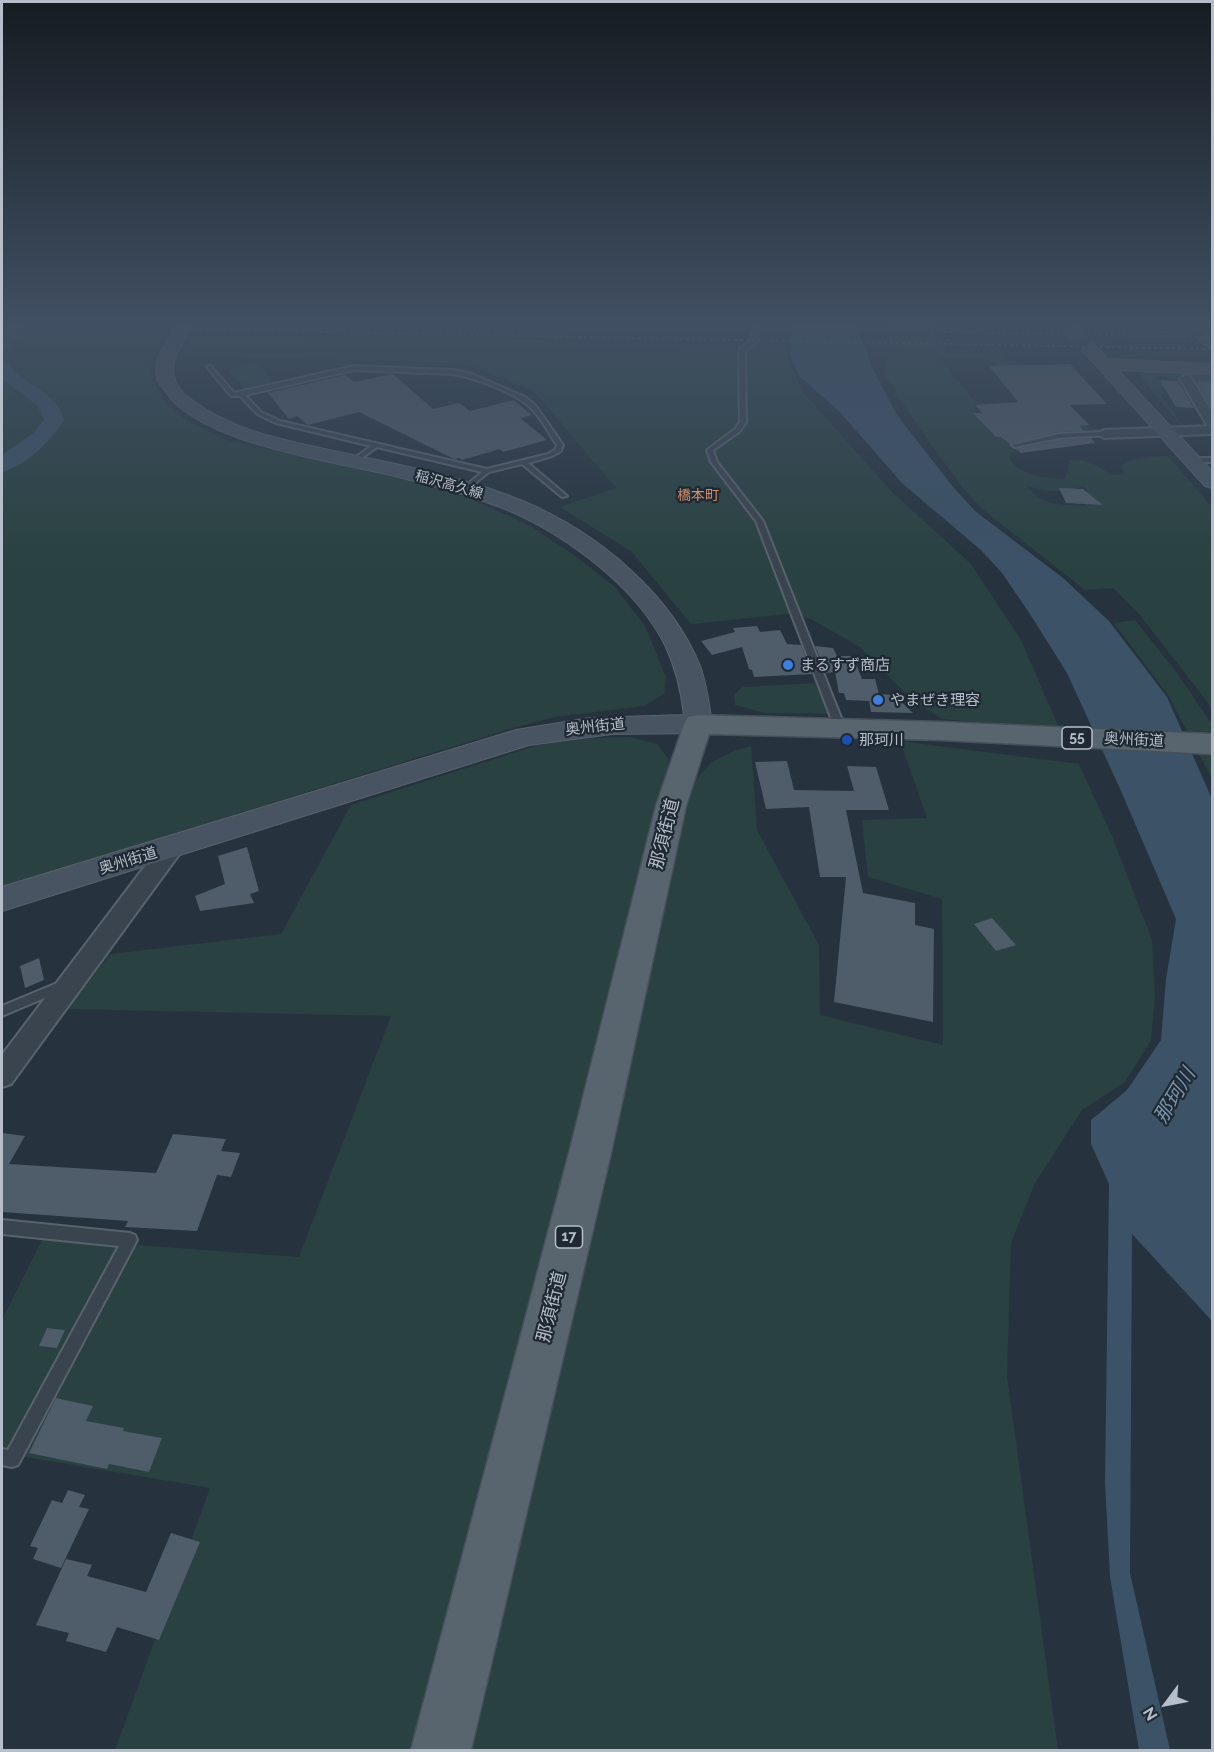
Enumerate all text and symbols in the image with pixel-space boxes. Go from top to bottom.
street label: 稲沢高久線 [413,467,485,503]
district label: 橋本町 [677,488,719,504]
place label: まるすず商店 [800,656,890,674]
marker: まるすず商店 [781,658,795,672]
place label: やまぜき理容 [890,691,980,709]
marker: やまぜき理容 [871,693,885,707]
street label: 奥州街道 [564,715,626,739]
road number: 55 [1062,727,1092,749]
street label: 奥州街道 [1104,729,1164,751]
place label: 那珂川 [859,731,904,749]
marker: 那珂川 [840,733,854,747]
street label: 那須街道 [646,796,684,872]
street label: 奥州街道 [97,844,159,878]
water label: 那珂川 [1149,1064,1201,1128]
road number: 17 [556,1226,582,1248]
street label: 那須街道 [533,1269,571,1345]
north arrow [1136,1674,1196,1734]
text: N [1139,1704,1162,1724]

